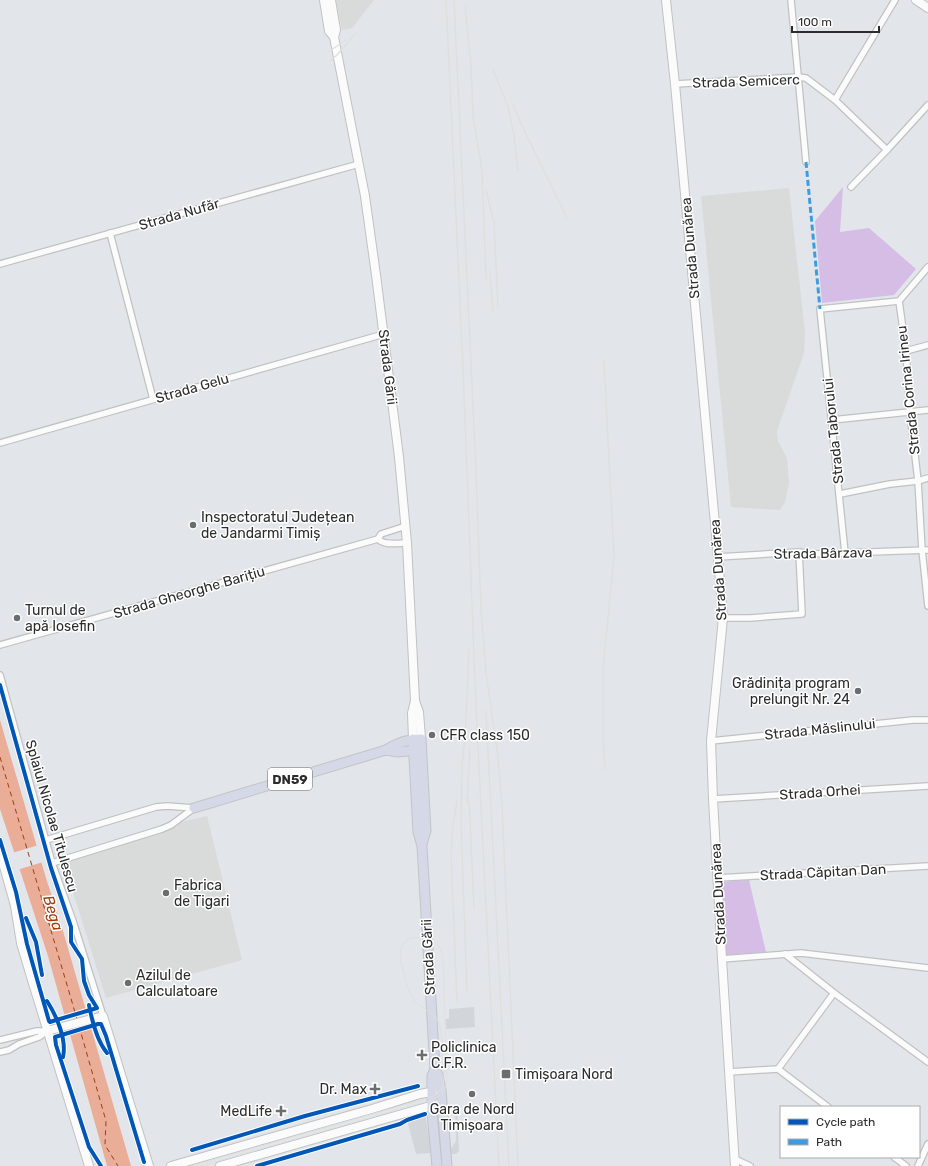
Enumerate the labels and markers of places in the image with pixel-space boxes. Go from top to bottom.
place label: Inspectoratul Județean de Jandarmi Timiș [201,509,354,542]
marker: Inspectoratul Județean de Jandarmi Timiș [188,520,198,530]
place label: Turnul de apă Iosefin [25,602,95,635]
marker: Turnul de apă Iosefin [12,613,22,623]
place label: Grădinița program prelungit Nr. 24 [732,675,850,708]
marker: Grădinița program prelungit Nr. 24 [853,686,863,696]
place label: CFR class 150 [440,727,530,744]
marker: CFR class 150 [427,730,437,740]
place label: Fabrica de Tigari [174,877,230,910]
marker: Fabrica de Tigari [161,888,171,898]
place label: Azilul de Calculatoare [136,967,218,1000]
marker: Azilul de Calculatoare [123,978,133,988]
place label: Policlinica C.F.R. [431,1039,497,1072]
marker: Policlinica C.F.R. [416,1049,428,1061]
place label: Timișoara Nord [515,1066,613,1083]
marker: Timișoara Nord [500,1068,512,1080]
place label: Dr. Max [319,1081,367,1098]
marker: Dr. Max [370,1084,380,1094]
marker: Gara de Nord Timișoara [467,1089,477,1099]
place label: Gara de Nord Timișoara [430,1101,514,1134]
place label: MedLife [220,1103,272,1120]
marker: MedLife [275,1105,287,1117]

